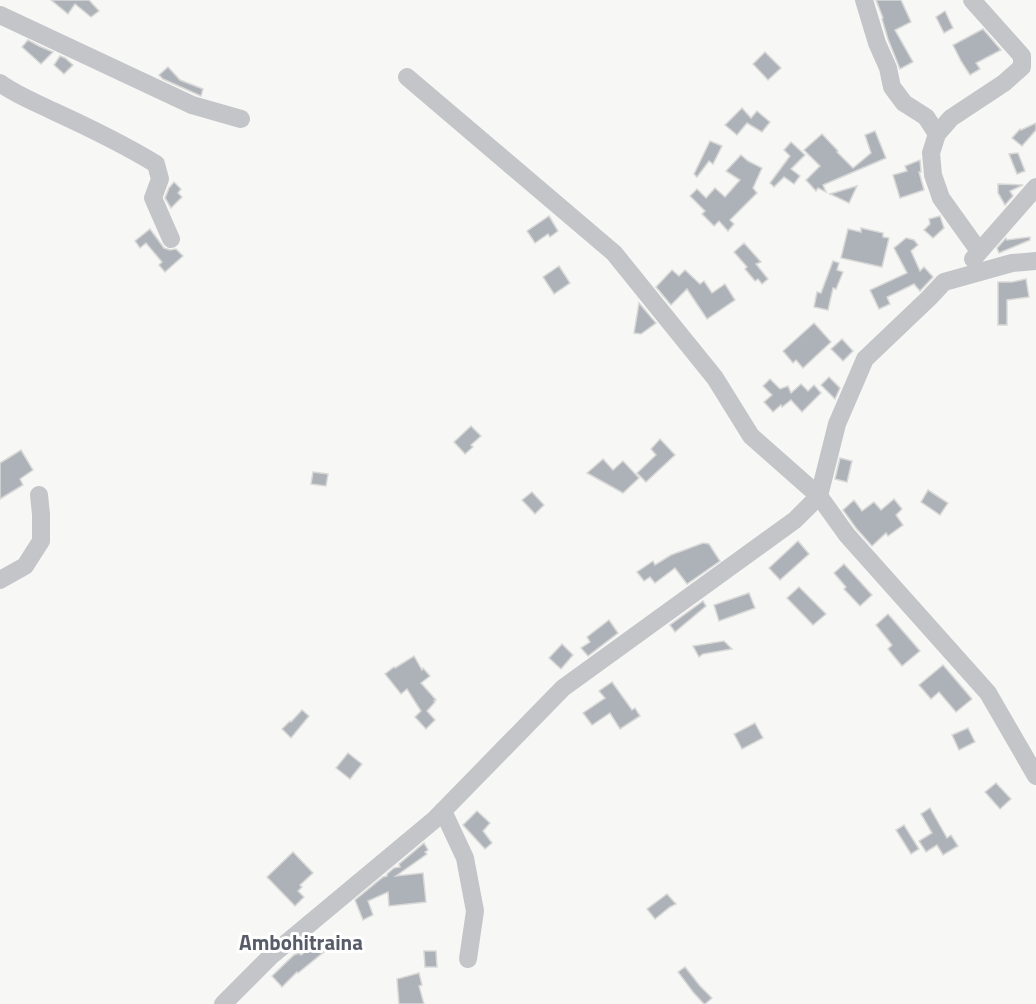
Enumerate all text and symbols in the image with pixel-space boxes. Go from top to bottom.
district label: Ambohitraina [239,926,363,958]

